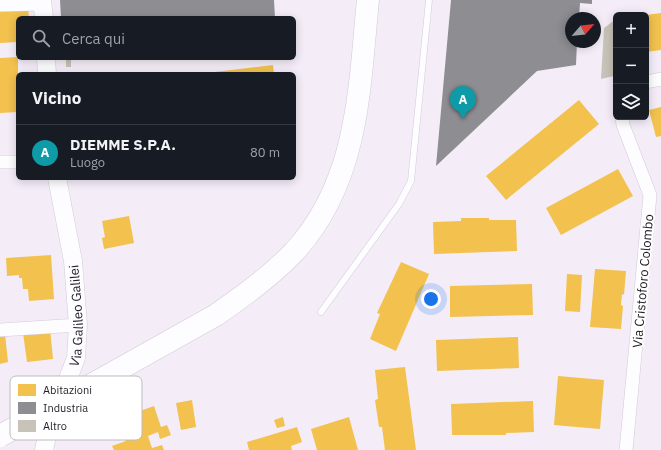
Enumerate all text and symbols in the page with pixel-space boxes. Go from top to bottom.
north arrow [565,12,601,48]
map controls [613,12,649,120]
button: + [613,12,649,48]
search box [16,16,296,60]
icon: search [30,27,52,49]
text: Cerca qui [62,29,125,48]
button: − [613,48,649,84]
button: layers [613,84,649,120]
pin: A [450,86,476,119]
text: Vicino [32,87,81,109]
text: DIEMME S.P.A. [70,135,176,154]
text: A [41,144,49,161]
text: 80 m [250,144,280,161]
text: Luogo [70,154,105,171]
street label: Via Cristoforo Colombo [629,213,657,349]
street label: Via Galileo Galilei [65,264,87,369]
your location [421,289,441,309]
legend [10,376,142,440]
text: Abitazioni [43,383,92,397]
text: Industria [43,401,88,415]
text: Altro [43,419,67,433]

